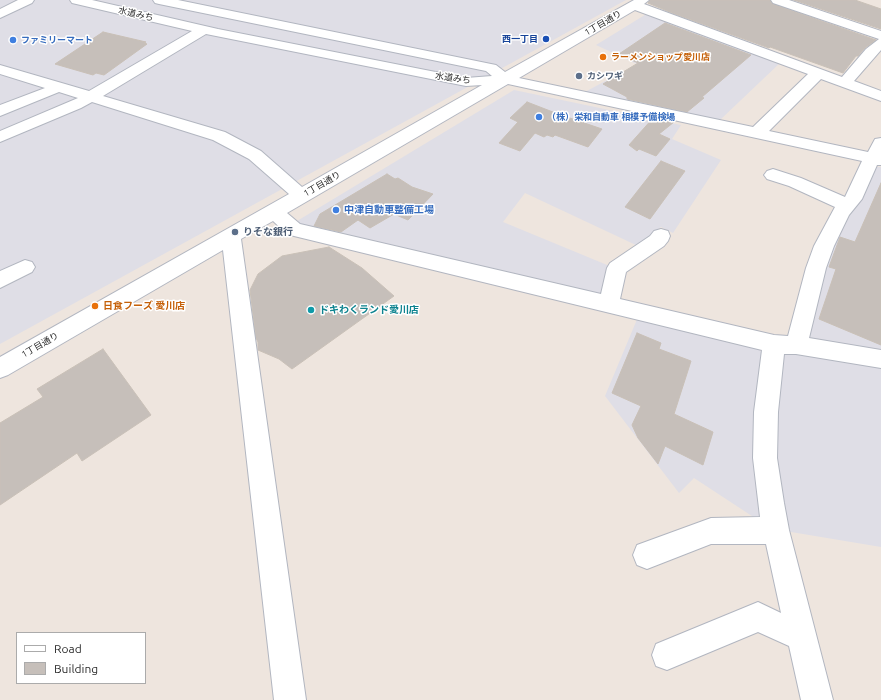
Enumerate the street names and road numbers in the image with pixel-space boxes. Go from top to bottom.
street label: 水道みち [117,5,155,23]
street label: 1丁目通り [583,8,623,38]
street label: 水道みち [434,70,472,86]
street label: 1丁目通り [302,169,342,199]
street label: 1丁目通り [20,330,60,360]

